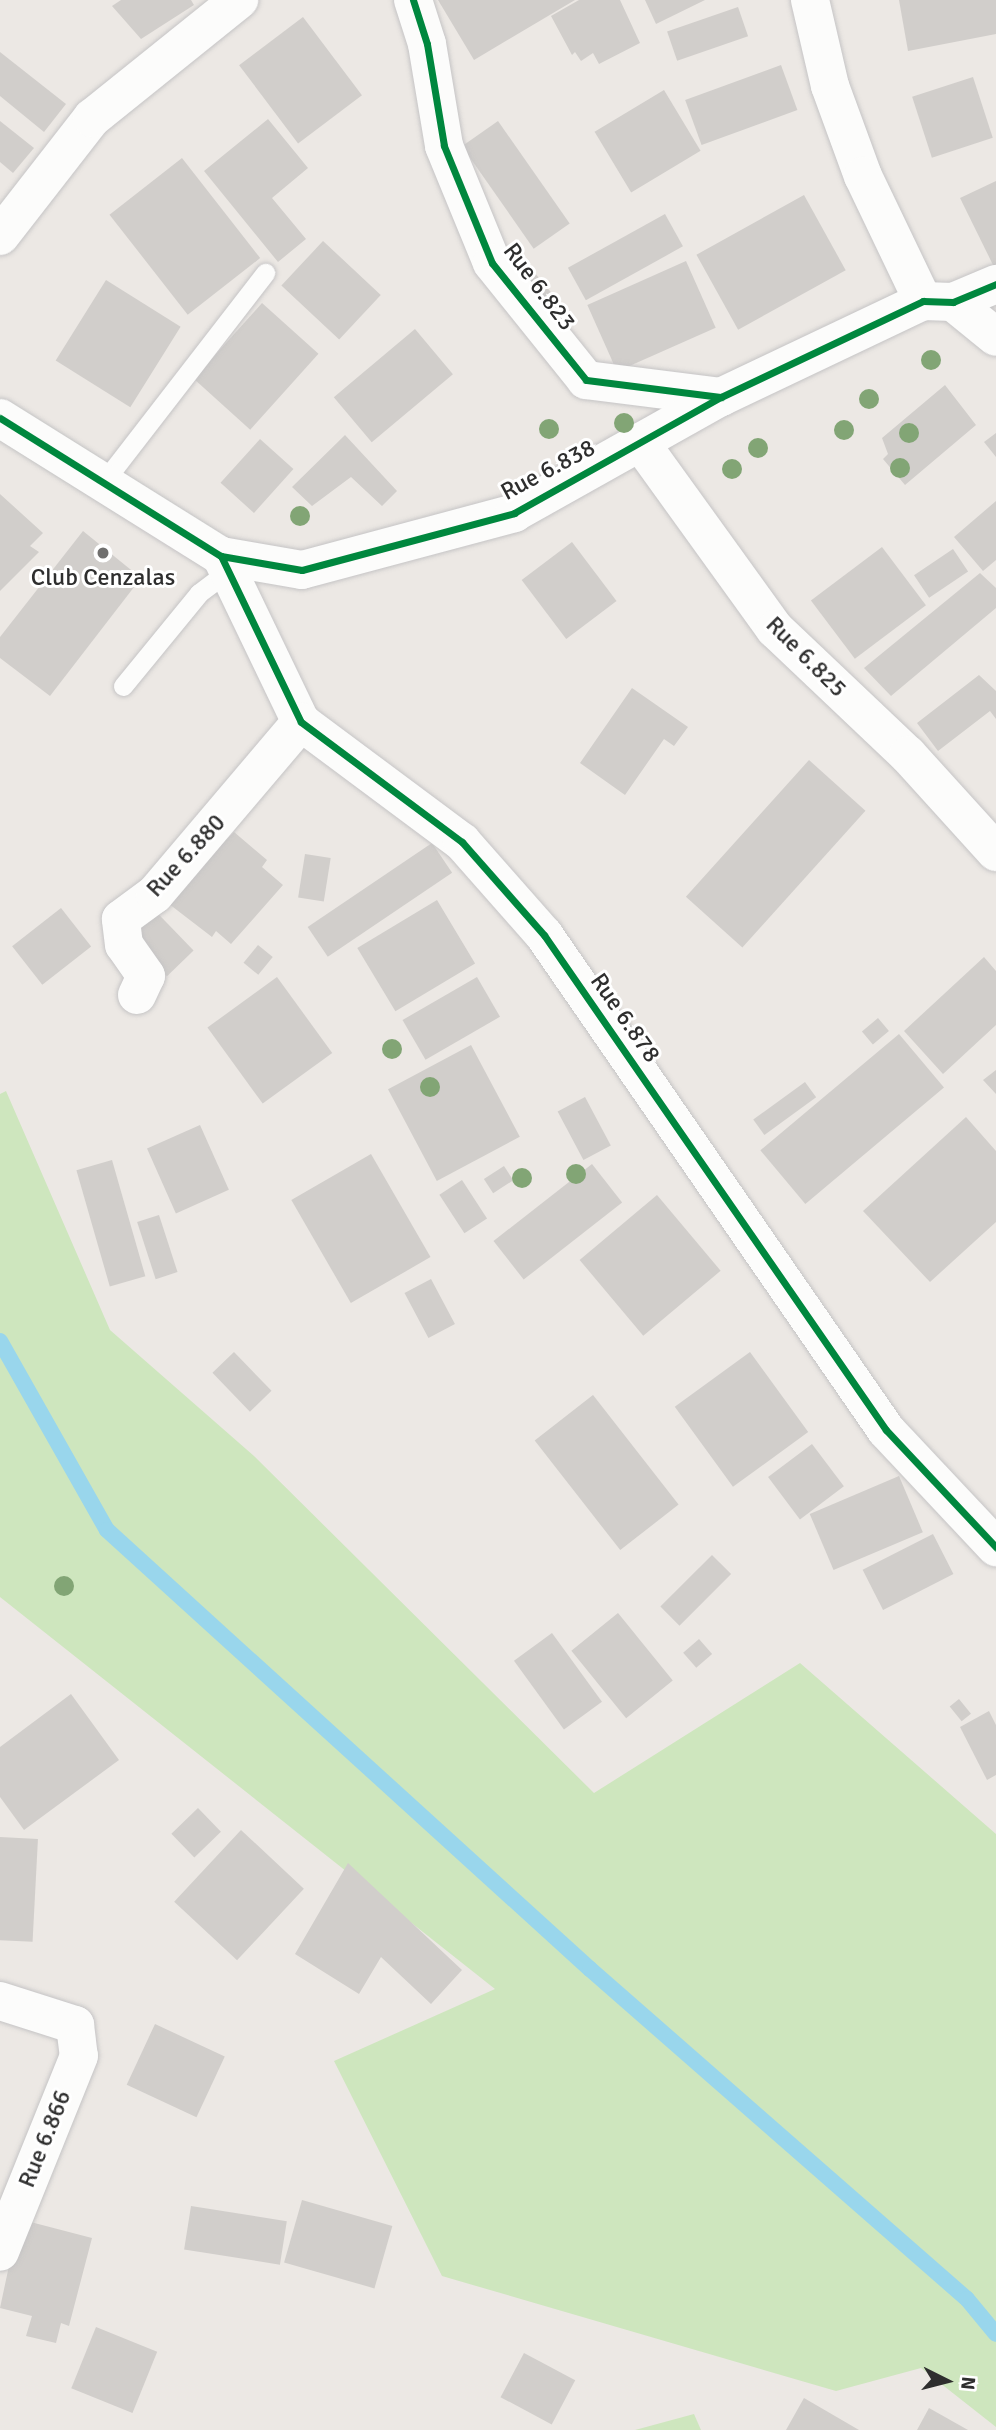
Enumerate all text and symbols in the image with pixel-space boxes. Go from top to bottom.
street label: Rue 6.823 [497,237,581,337]
street label: Rue 6.838 [496,433,600,507]
marker: Club Cenzalas [95,545,111,561]
place label: Club Cenzalas [31,564,175,592]
street label: Rue 6.825 [760,611,852,703]
street label: Rue 6.880 [141,809,231,903]
street label: Rue 6.878 [584,968,666,1068]
street label: Rue 6.866 [12,2086,78,2192]
north arrow [912,2346,982,2416]
text: N [955,2375,981,2391]

